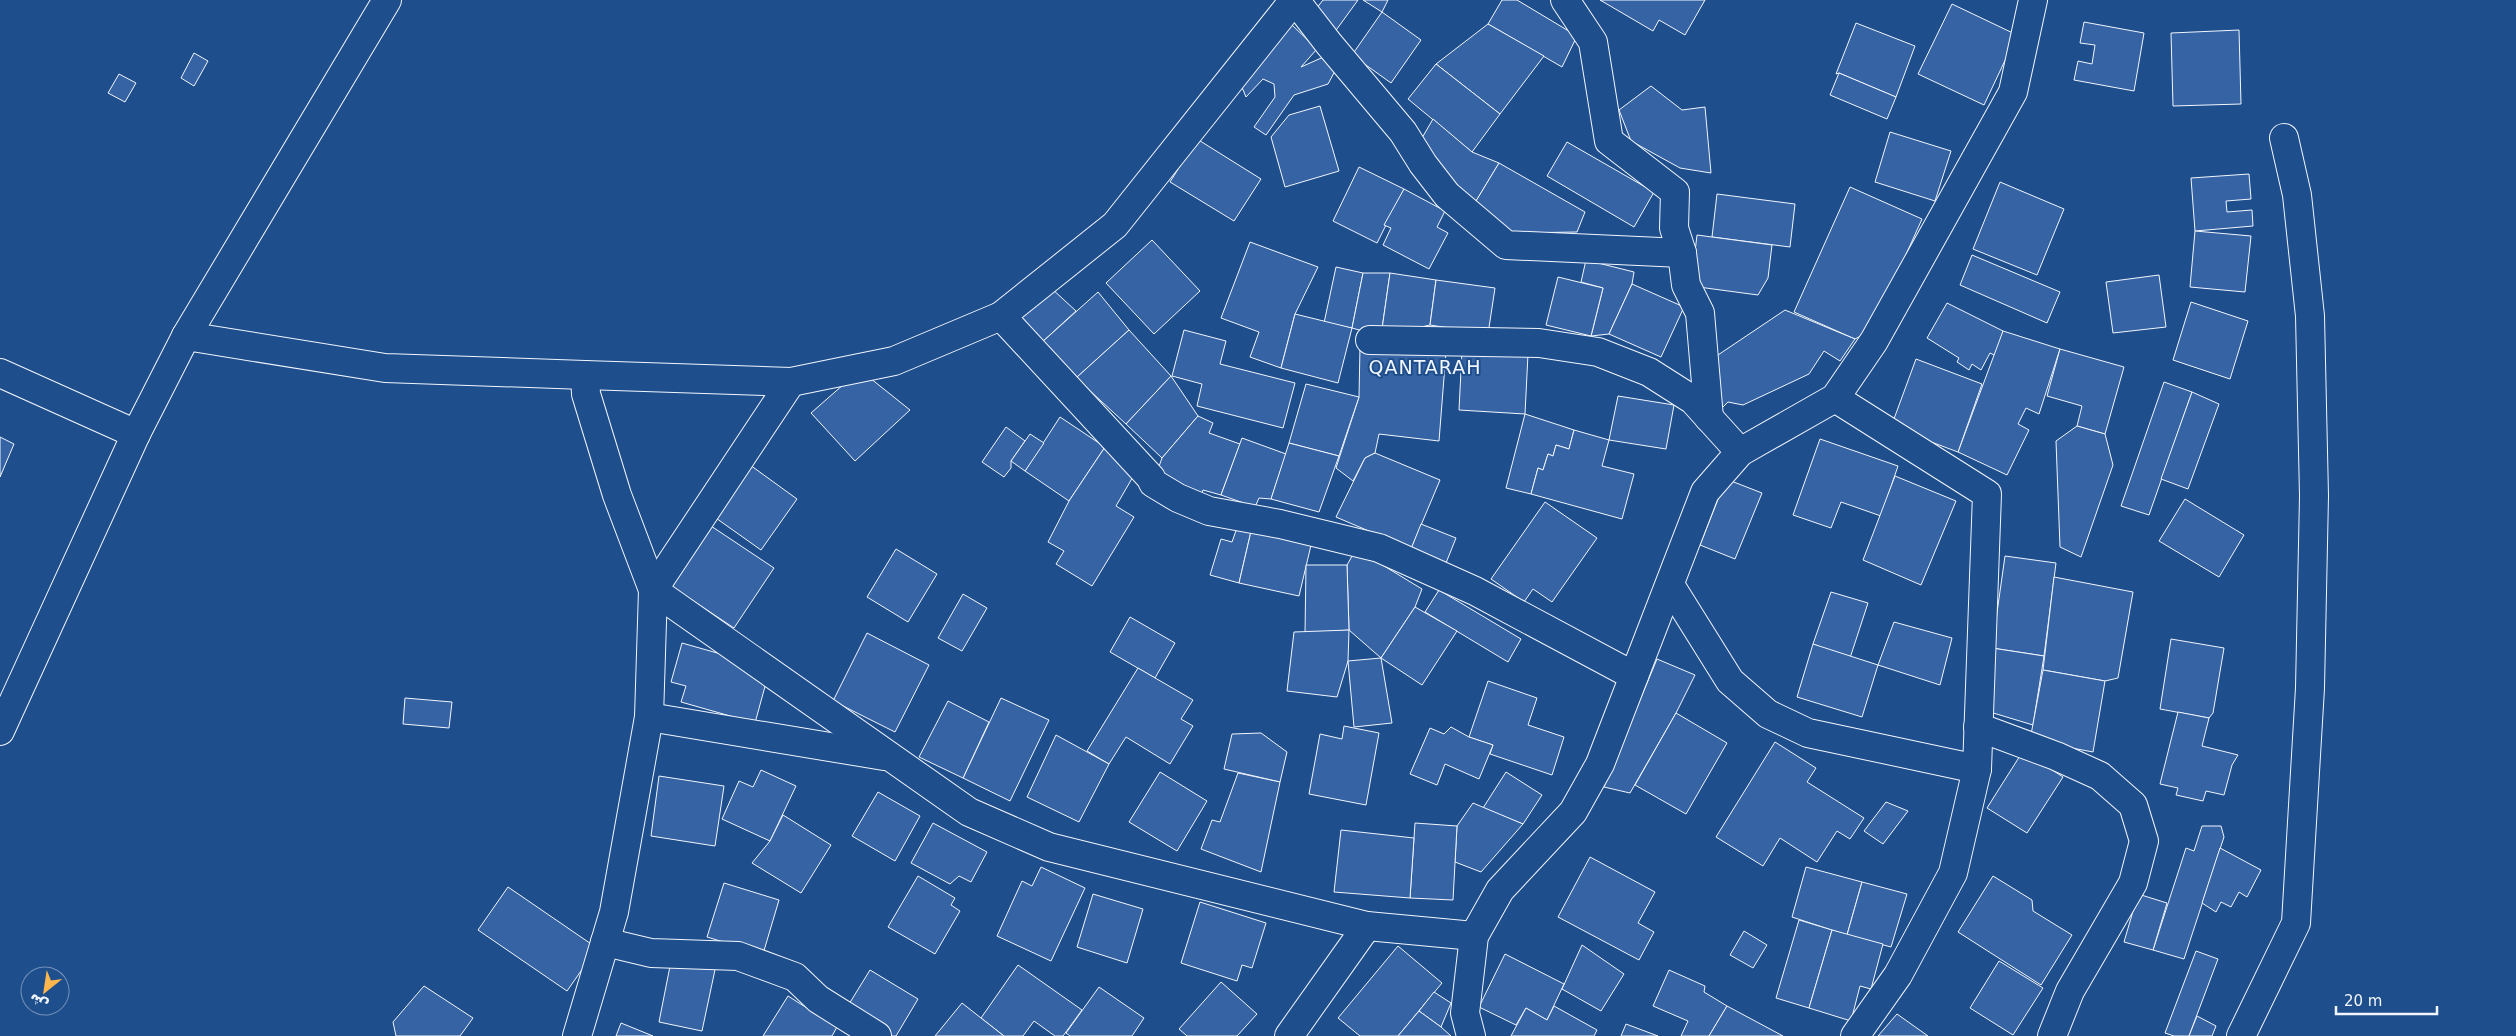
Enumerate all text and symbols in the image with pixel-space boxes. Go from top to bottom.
district label: QANTARAH [1368,356,1482,378]
north arrow [20,966,70,1016]
scale bar [2336,984,2437,1016]
text: ش [26,990,51,1014]
text: 20 m [2344,992,2382,1010]

